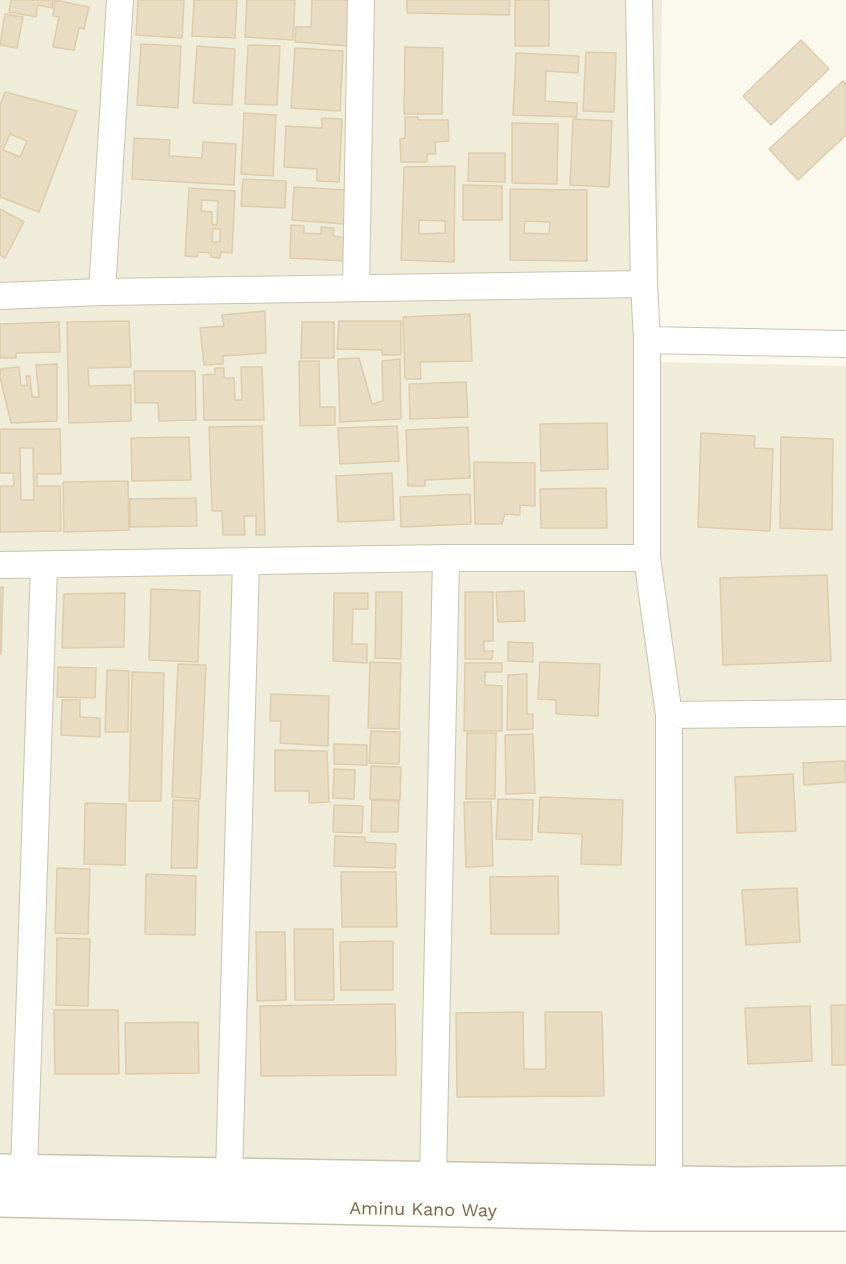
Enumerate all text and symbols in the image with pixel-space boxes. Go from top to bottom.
street label: Aminu Kano Way [349,1198,497,1222]

